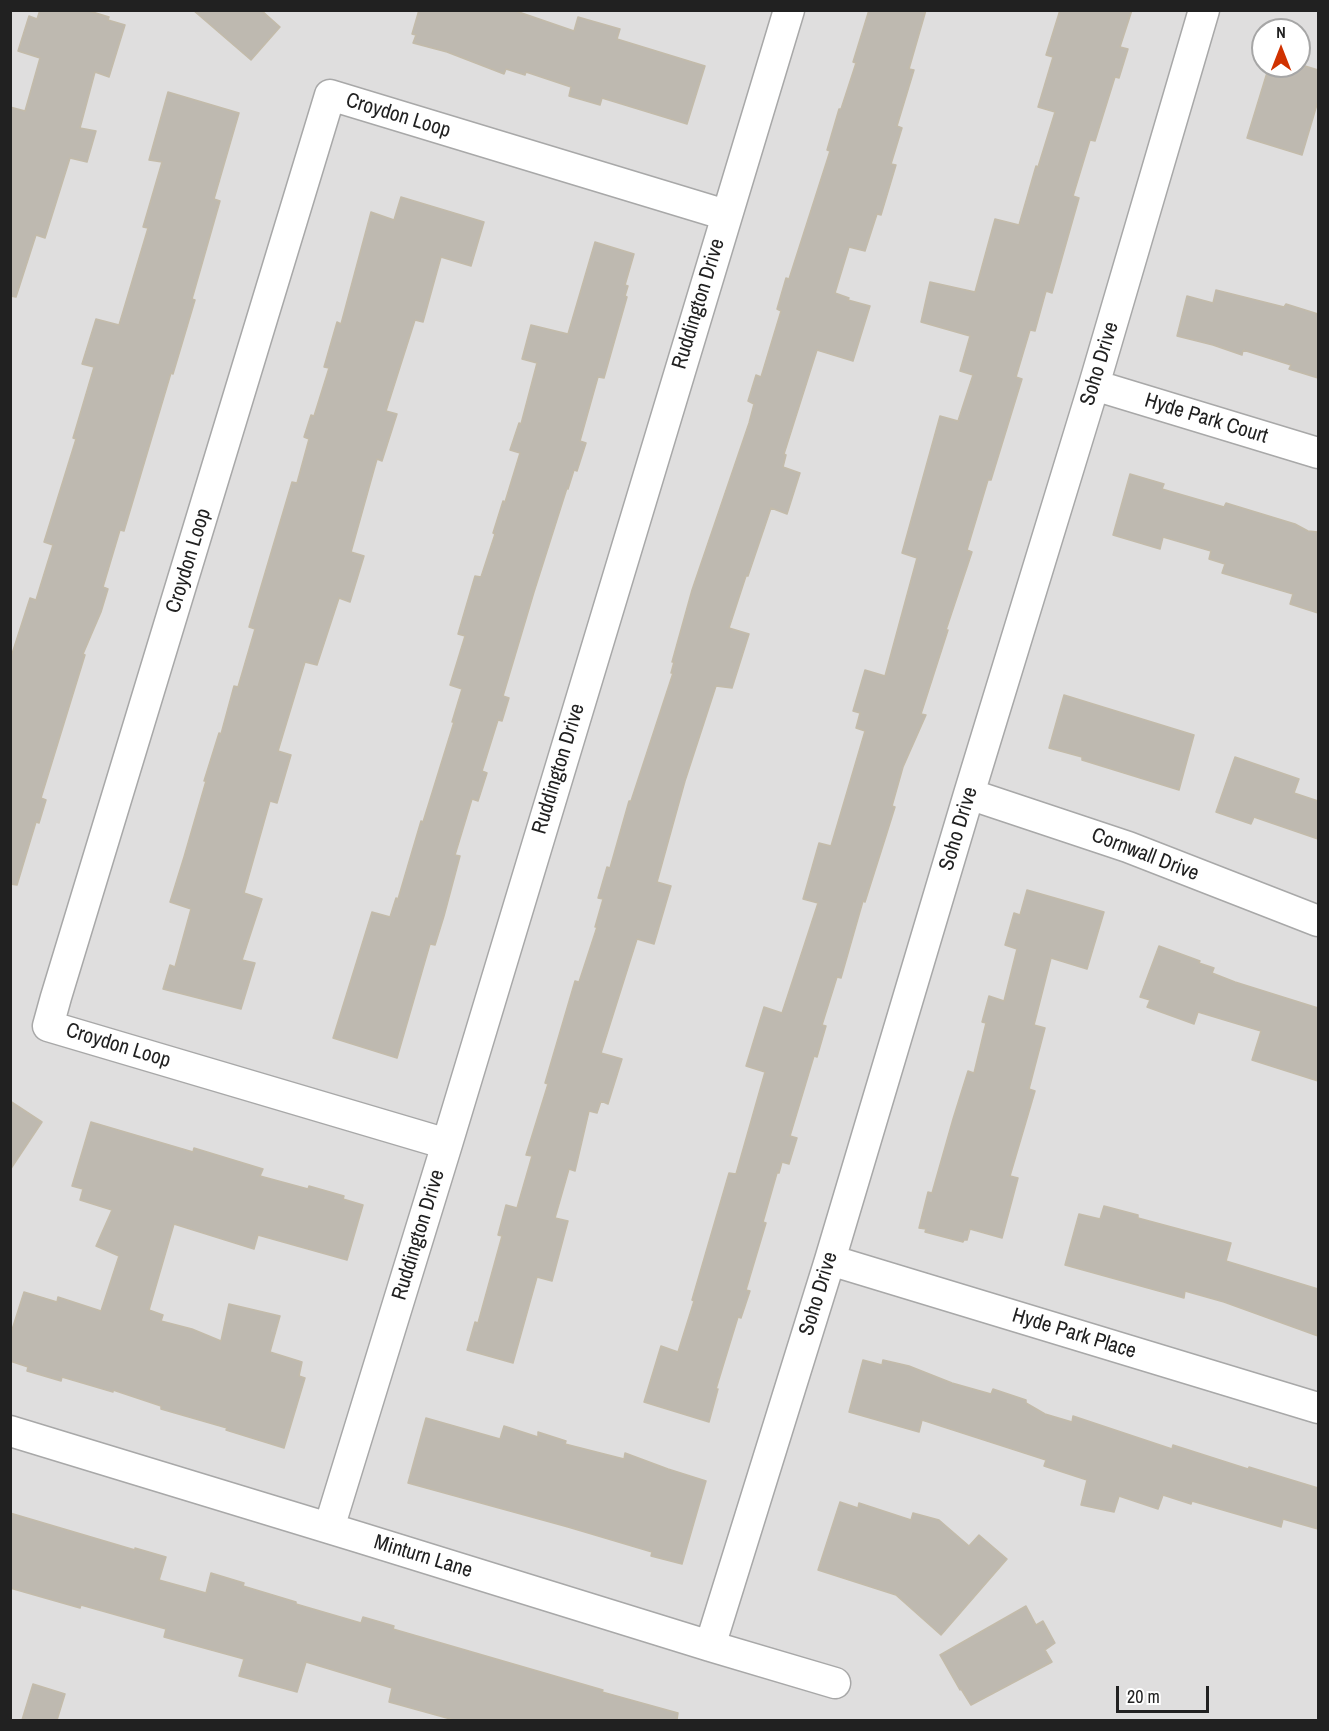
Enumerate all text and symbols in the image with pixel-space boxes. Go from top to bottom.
north arrow [1251,18,1311,78]
text: N [1276,21,1286,43]
street label: Croydon Loop [343,88,453,144]
street label: Ruddington Drive [667,236,731,372]
street label: Soho Drive [1075,319,1125,409]
street label: Hyde Park Court [1141,388,1271,450]
street label: Croydon Loop [161,506,217,616]
street label: Ruddington Drive [527,701,591,837]
street label: Soho Drive [934,784,984,874]
street label: Cornwall Drive [1088,823,1202,887]
street label: Croydon Loop [63,1018,173,1074]
street label: Ruddington Drive [387,1167,451,1303]
street label: Soho Drive [794,1249,844,1339]
street label: Hyde Park Place [1009,1303,1139,1365]
street label: Minturn Lane [371,1530,475,1584]
scale bar [1119,1674,1212,1712]
text: 20 m [1127,1684,1160,1709]

